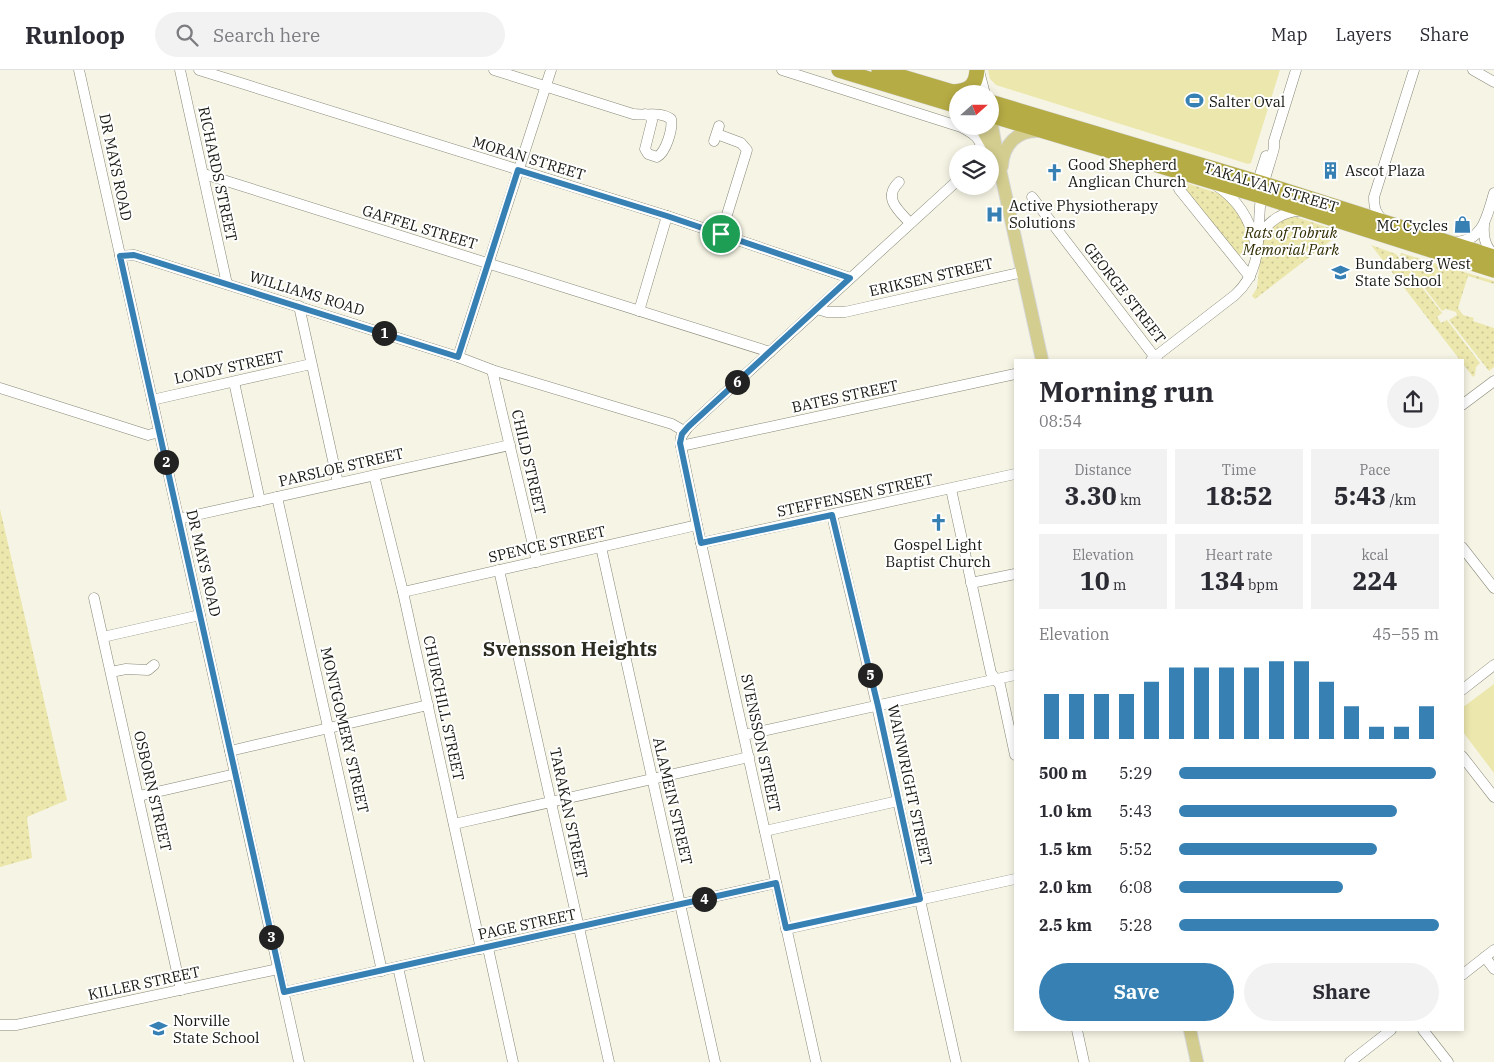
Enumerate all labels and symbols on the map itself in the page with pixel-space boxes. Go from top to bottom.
north arrow [949,85,999,135]
sports icon: Salter Oval [1185,91,1205,111]
place label: Salter Oval [1209,92,1285,111]
street label: RICHARDS STREET [194,105,242,243]
street label: DR MAYS ROAD [95,112,137,222]
street label: MORAN STREET [470,132,588,184]
place label: Good Shepherd Anglican Church [1068,155,1186,191]
street label: TAKALVAN STREET [1201,157,1341,217]
building icon: Ascot Plaza [1321,160,1341,180]
place label: Ascot Plaza [1345,161,1425,180]
church icon: Good Shepherd Anglican Church [1044,163,1064,183]
place label: Active Physiotherapy Solutions [1009,196,1158,232]
street label: GAFFEL STREET [360,200,480,254]
hospital icon: Active Physiotherapy Solutions [985,204,1005,224]
pin [700,213,742,255]
shop icon: MC Cycles [1452,215,1472,235]
place label: MC Cycles [1377,216,1448,235]
park label: Rats of Tobruk Memorial Park [1242,223,1339,259]
street label: GEORGE STREET [1080,239,1170,347]
street label: ERIKSEN STREET [867,253,995,300]
place label: Bundaberg West State School [1355,254,1471,290]
school or university icon: Bundaberg West State School [1331,262,1351,282]
street label: WILLIAMS ROAD [247,266,367,320]
pin: 1 [372,320,396,346]
street label: LONDY STREET [172,346,286,388]
pin: 6 [724,370,750,394]
street label: BATES STREET [790,375,900,417]
street label: CHILD STREET [508,408,550,517]
street label: PARSLOE STREET [277,443,406,491]
pin: 2 [154,450,178,474]
street label: STEFFENSEN STREET [775,469,935,521]
street label: DR MAYS ROAD [182,508,226,618]
church icon: Gospel Light Baptist Church [928,513,948,533]
street label: SPENCE STREET [486,521,608,567]
place label: Gospel Light Baptist Church [885,535,991,571]
street label: CHURCHILL STREET [419,634,469,783]
district label: Svensson Heights [483,635,657,662]
street label: MONTGOMERY STREET [317,645,373,815]
pin: 5 [858,662,882,688]
street label: SVENSSON STREET [737,672,785,814]
street label: WAINWRIGHT STREET [884,703,936,868]
street label: OSBORN STREET [130,729,176,853]
street label: ALAMEIN STREET [649,735,697,867]
street label: TARAKAN STREET [546,746,592,880]
pin: 4 [692,886,716,912]
street label: PAGE STREET [476,904,578,944]
pin: 3 [258,924,284,950]
street label: KILLER STREET [86,962,202,1004]
place label: Norville State School [173,1011,259,1047]
school or university icon: Norville State School [149,1019,169,1039]

